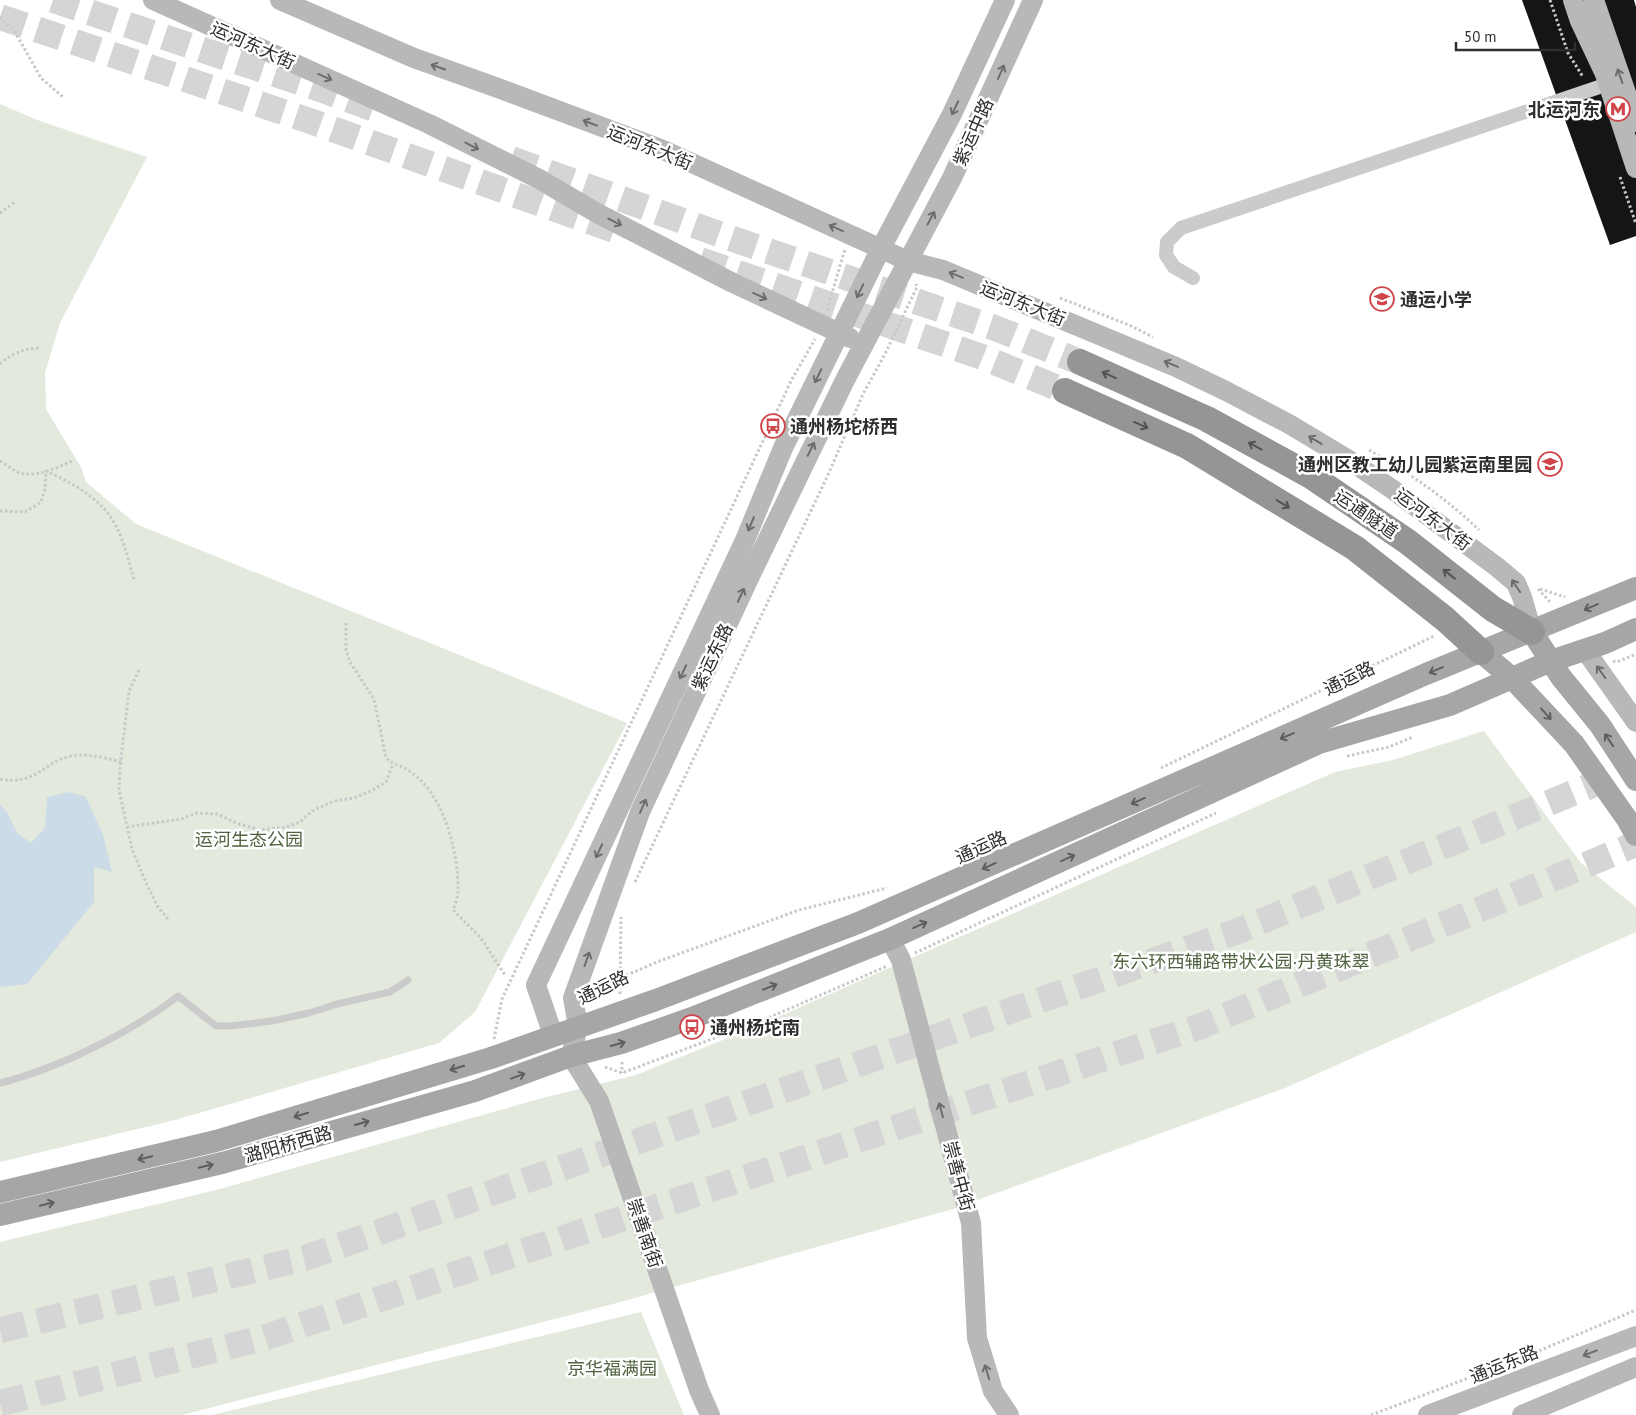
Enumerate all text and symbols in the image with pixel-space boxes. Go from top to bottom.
street label: 运河东大街 [207,16,299,74]
scale bar [1456,20,1575,52]
text: 50 m [1464,27,1497,46]
one-way arrow [431,62,446,71]
one-way arrow [996,65,1006,80]
one-way arrow [1615,68,1625,84]
one-way arrow [317,73,332,83]
street label: 紫运中路 [948,94,998,170]
metro station icon: 北运河东 [1605,96,1631,122]
place label: 北运河东 [1528,98,1600,121]
one-way arrow [950,100,959,115]
one-way arrow [583,118,599,127]
street label: 运河东大街 [604,119,696,175]
one-way arrow [464,142,479,151]
one-way arrow [926,211,936,226]
one-way arrow [608,217,623,227]
one-way arrow [829,223,844,233]
one-way arrow [949,270,964,280]
street label: 运河东大街 [977,275,1069,331]
one-way arrow [854,283,864,298]
school or university icon: 通运小学 [1369,286,1395,312]
place label: 通运小学 [1400,288,1472,311]
one-way arrow [752,291,767,301]
one-way arrow [1164,359,1179,369]
one-way arrow [813,368,822,383]
one-way arrow [1102,370,1117,380]
bus stop icon: 通州杨坨桥西 [760,413,786,439]
place label: 通州杨坨桥西 [790,415,898,438]
one-way arrow [1133,421,1148,431]
one-way arrow [1308,434,1322,444]
one-way arrow [1248,441,1263,451]
one-way arrow [807,442,816,457]
school or university icon: 通州区教工幼儿园紫运南里园 [1537,451,1563,477]
place label: 通州区教工幼儿园紫运南里园 [1298,453,1532,476]
street label: 运河东大街 [1390,483,1476,555]
street label: 运通隧道 [1330,484,1402,544]
one-way arrow [1275,500,1289,510]
one-way arrow [746,516,756,531]
one-way arrow [1442,569,1455,580]
one-way arrow [1511,579,1521,593]
one-way arrow [736,588,746,603]
one-way arrow [1584,602,1599,612]
street label: 紫运东路 [686,620,738,694]
street label: 通运路 [1320,656,1378,700]
one-way arrow [677,664,687,679]
one-way arrow [1429,666,1444,676]
one-way arrow [1595,666,1606,679]
one-way arrow [1541,708,1552,721]
one-way arrow [1280,732,1295,742]
one-way arrow [1604,733,1614,747]
one-way arrow [1131,797,1146,807]
one-way arrow [638,799,648,814]
street label: 通运路 [952,826,1010,868]
park label: 运河生态公园 [195,828,303,851]
one-way arrow [594,843,604,858]
one-way arrow [1060,852,1075,862]
one-way arrow [982,862,997,872]
one-way arrow [912,920,927,929]
park label: 东六环西辅路带状公园·丹黄珠翠 [1113,950,1369,973]
one-way arrow [583,952,592,967]
street label: 通运路 [574,965,632,1009]
one-way arrow [762,982,777,991]
bus stop icon: 通州杨坨南 [679,1014,705,1040]
place label: 通州杨坨南 [710,1016,800,1039]
one-way arrow [610,1038,626,1048]
one-way arrow [449,1064,465,1074]
one-way arrow [509,1071,525,1080]
one-way arrow [936,1102,946,1118]
one-way arrow [294,1111,310,1121]
one-way arrow [354,1117,370,1127]
street label: 潞阳桥西路 [242,1121,334,1167]
street label: 崇善中街 [939,1138,979,1214]
one-way arrow [137,1154,153,1163]
one-way arrow [197,1161,213,1170]
street label: 崇善南街 [622,1195,668,1271]
one-way arrow [39,1199,55,1208]
street label: 通运东路 [1466,1340,1542,1388]
one-way arrow [1583,1349,1599,1358]
park label: 京华福满园 [567,1357,657,1380]
one-way arrow [982,1364,992,1380]

